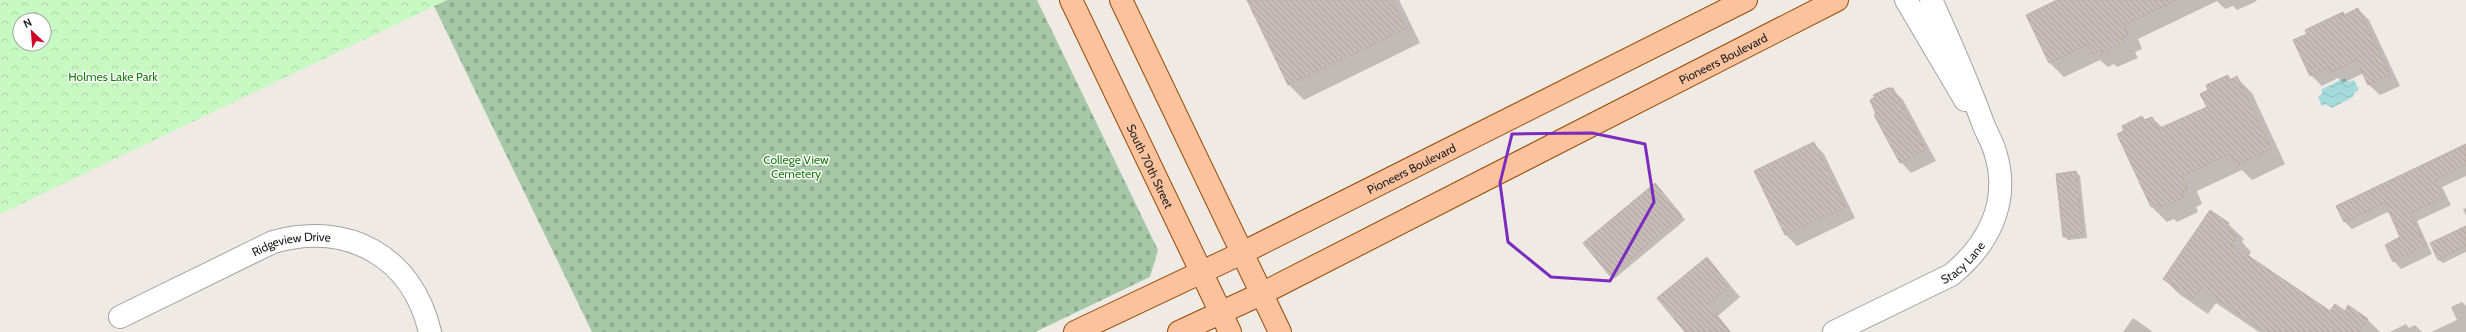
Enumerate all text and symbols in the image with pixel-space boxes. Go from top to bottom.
north arrow [12,12,52,52]
text: N [21,15,34,31]
street label: Pioneers Boulevard [1676,29,1770,87]
park label: Holmes Lake Park [68,69,158,84]
street label: South 70th Street [1124,121,1177,211]
street label: Pioneers Boulevard [1364,140,1458,197]
park label: College View Cemetery [763,152,829,181]
street label: Ridgeview Drive [249,228,331,259]
street label: Stacy Lane [1938,238,1988,287]

